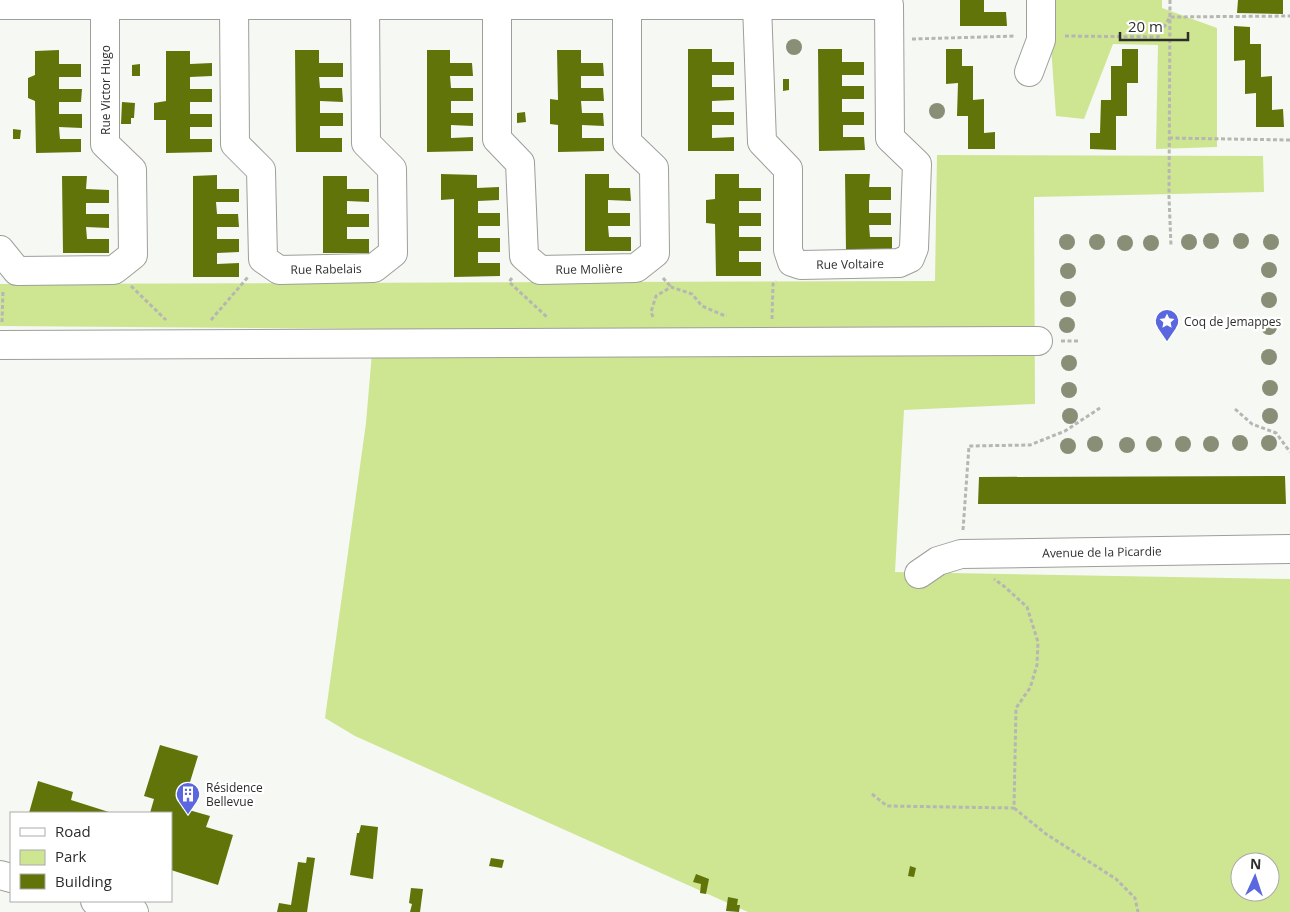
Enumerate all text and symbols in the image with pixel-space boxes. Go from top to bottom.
scale bar [1120,10,1188,42]
text: 20 m [1128,16,1163,36]
street label: Rue Victor Hugo [97,45,114,135]
street label: Rue Voltaire [816,255,884,273]
street label: Rue Rabelais [290,260,362,278]
street label: Rue Molière [555,260,623,278]
place icon: Coq de Jemappes [1154,308,1180,342]
place label: Coq de Jemappes [1184,313,1282,330]
street label: Avenue de la Picardie [1042,542,1162,562]
place label: Résidence Bellevue [206,779,263,810]
building icon: Résidence Bellevue [175,781,201,815]
legend [10,812,172,902]
text: Road [55,821,91,841]
text: Park [55,846,86,866]
north arrow [1230,852,1280,902]
text: N [1250,854,1262,873]
text: Building [55,871,112,891]

